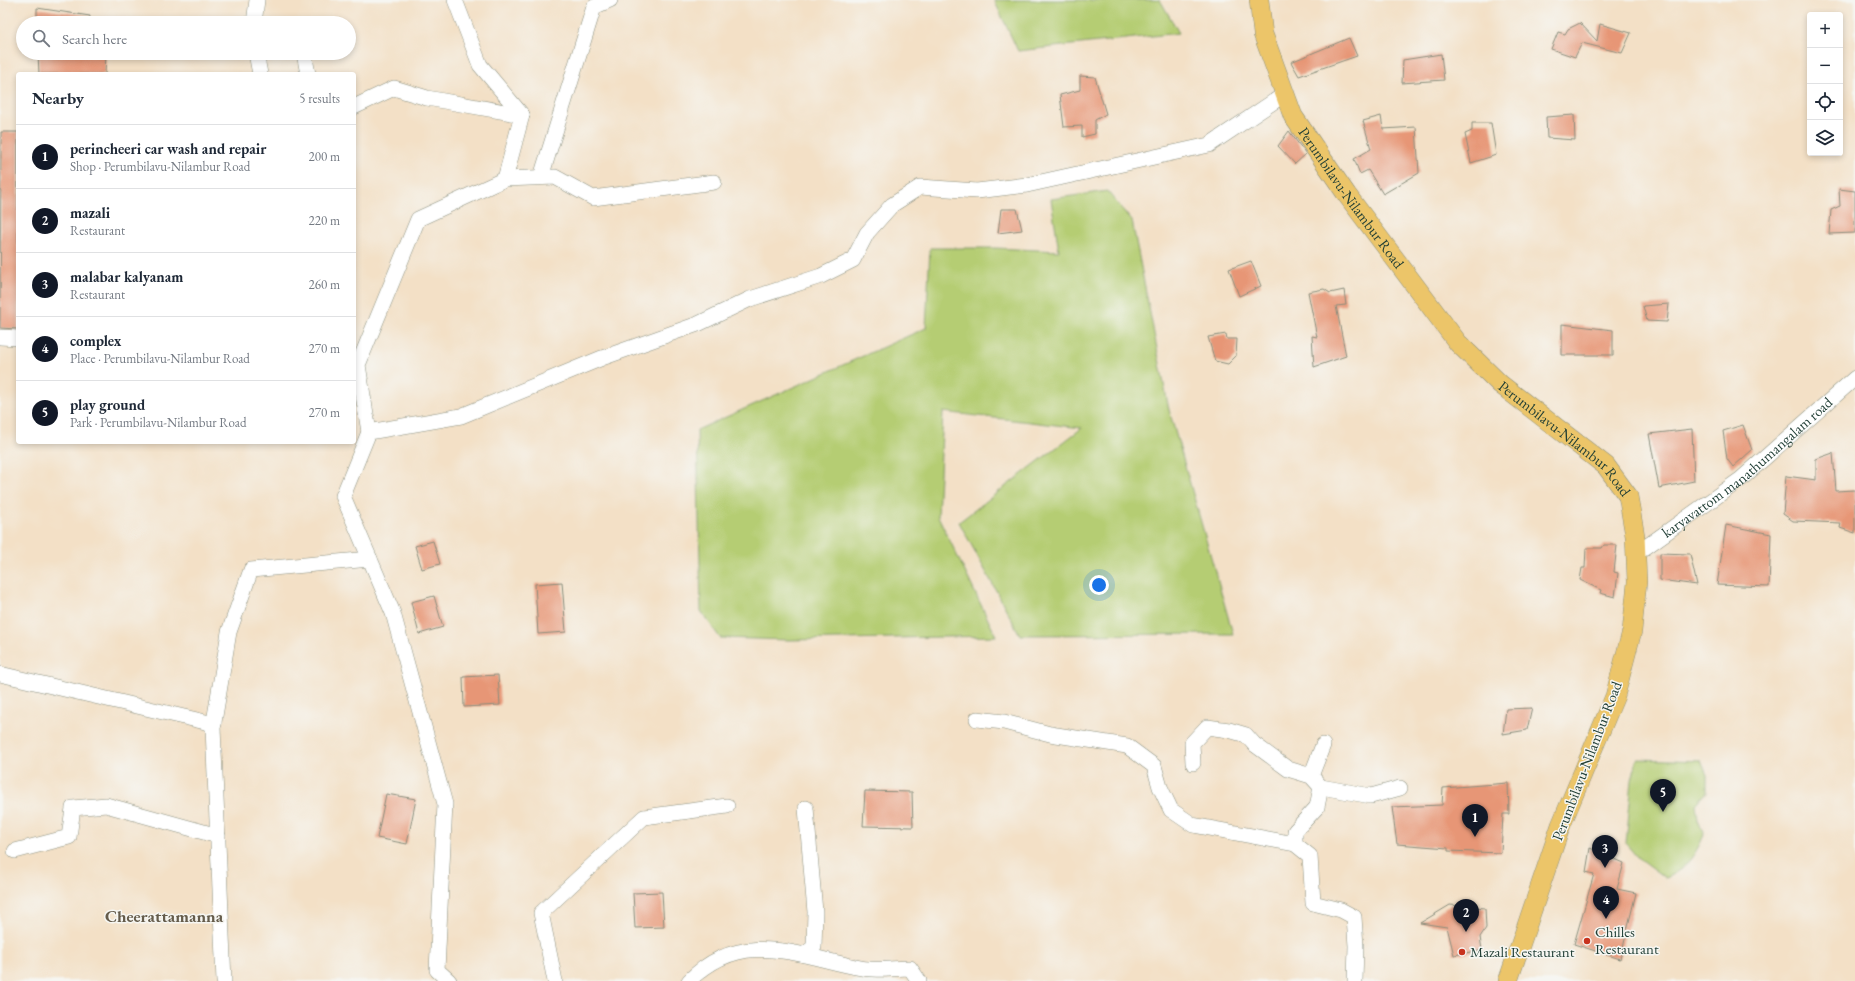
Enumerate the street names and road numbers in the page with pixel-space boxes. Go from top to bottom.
street label: Perumbilavu-Nilambur Road [1294,123,1409,272]
street label: Perumbilavu-Nilambur Road [1495,376,1635,500]
street label: karyavattom manathumangalam road [1658,392,1836,542]
street label: Perumbilavu-Nilambur Road [1547,678,1626,843]

